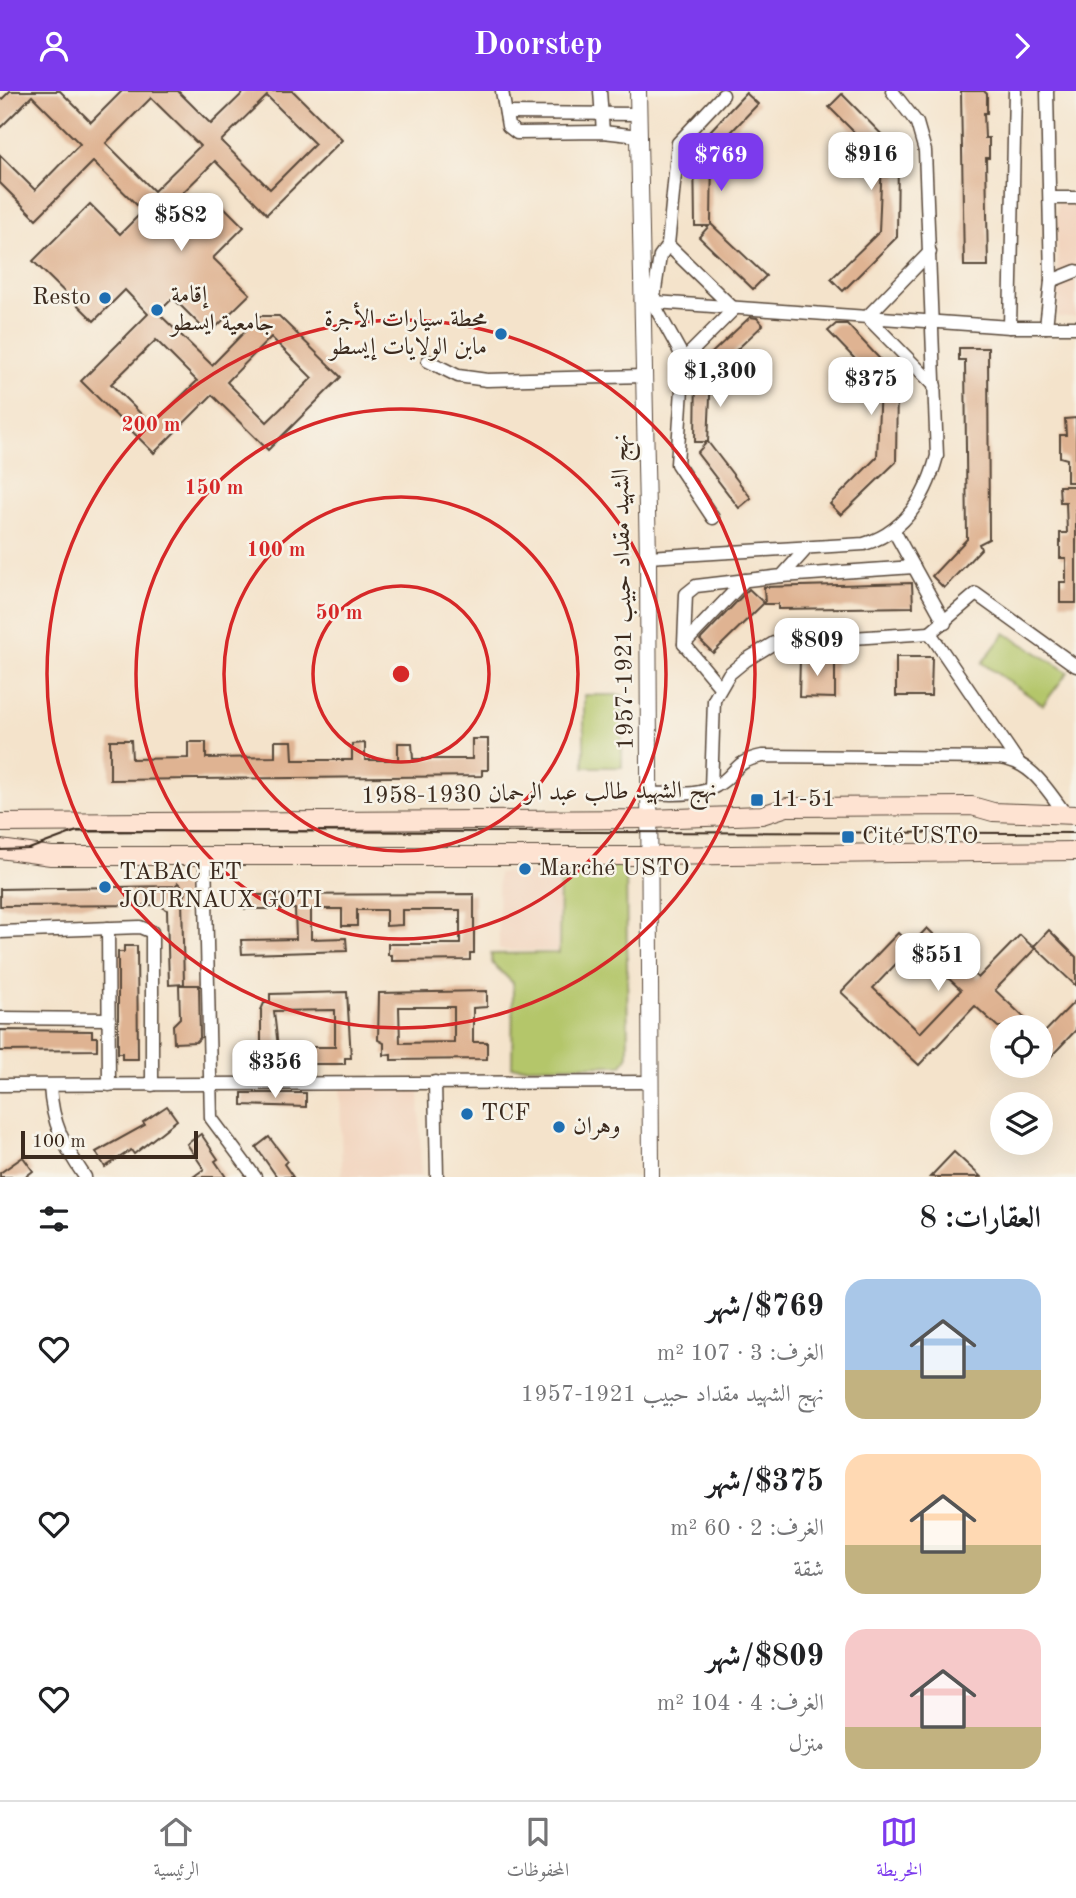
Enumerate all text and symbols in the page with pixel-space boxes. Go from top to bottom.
icon: person [35,27,73,65]
icon: forward [1003,27,1041,65]
text: Doorstep [473,30,603,62]
pin: $769 [680,133,762,193]
pin: $916 [830,133,912,192]
text: $916 [844,143,898,166]
text: $769 [694,144,748,167]
pin: $582 [140,193,222,253]
text: $582 [154,204,208,227]
place label: إقامة جامعية ايسطو [169,284,275,337]
place label: Resto [32,286,91,310]
marker: Resto [97,290,113,306]
marker: إقامة جامعية ايسطو [149,302,165,318]
place label: محطة سيارات الأجرة مابن الولايات إيسطو [324,302,487,361]
marker: محطة سيارات الأجرة مابن الولايات إيسطو [493,326,509,342]
pin: $1,300 [663,349,777,409]
pin: $375 [830,357,912,417]
text: $1,300 [683,360,757,383]
text: $375 [844,368,898,391]
text: 200 m [121,415,181,436]
street label: نهج الشهيد مقداد حبيب 1921-1957 [609,434,646,750]
text: 150 m [184,478,244,499]
text: 100 m [246,540,306,561]
text: 50 m [315,603,363,624]
pin: $809 [776,619,858,678]
text: $809 [790,629,844,652]
centre of rings [389,662,413,686]
street label: نهج الشهيد طالب عبد الرحمان 1930-1958 [361,778,717,816]
place label: 11-51 [771,788,836,812]
marker: 11-51 [749,792,765,808]
place label: Cité USTO [862,825,978,849]
marker: Cité USTO [840,829,856,845]
place label: Marché USTO [539,857,690,881]
place label: TABAC ET JOURNAUX GOTI [119,861,322,913]
marker: Marché USTO [517,861,533,877]
marker: TABAC ET JOURNAUX GOTI [97,879,113,895]
pin: $551 [897,933,979,993]
text: $551 [911,944,965,967]
map controls [990,1015,1053,1155]
button: locate [990,1015,1053,1078]
pin: $356 [234,1041,316,1100]
text: $356 [248,1051,302,1074]
button: layers [990,1092,1053,1155]
place label: TCF [481,1102,530,1126]
marker: TCF [459,1106,475,1122]
place label: وهران [573,1115,621,1140]
marker: وهران [551,1119,567,1135]
scale bar [21,1128,198,1160]
text: 100 m [32,1133,85,1152]
icon: filters [35,1200,73,1238]
text: العقارات: 8 [920,1204,1041,1234]
text: $769/شهر [706,1292,824,1322]
icon: home [901,1307,985,1391]
icon: heart [35,1330,73,1368]
text: الغرف: 3 · 107 m² [657,1342,824,1365]
text: نهج الشهيد مقداد حبيب 1921-1957 [521,1383,824,1406]
text: $375/شهر [706,1467,824,1497]
icon: home [901,1482,985,1566]
icon: heart [35,1505,73,1543]
text: الغرف: 2 · 60 m² [670,1517,824,1540]
text: شقة [794,1558,824,1581]
text: $809/شهر [706,1642,824,1672]
icon: home [901,1657,985,1741]
icon: heart [35,1680,73,1718]
text: الغرف: 4 · 104 m² [657,1692,824,1715]
text: منزل [789,1733,824,1756]
tab: الرئيسية [154,1813,199,1888]
tab: المحفوظات [506,1813,569,1888]
tab: الخريطة [876,1813,922,1888]

